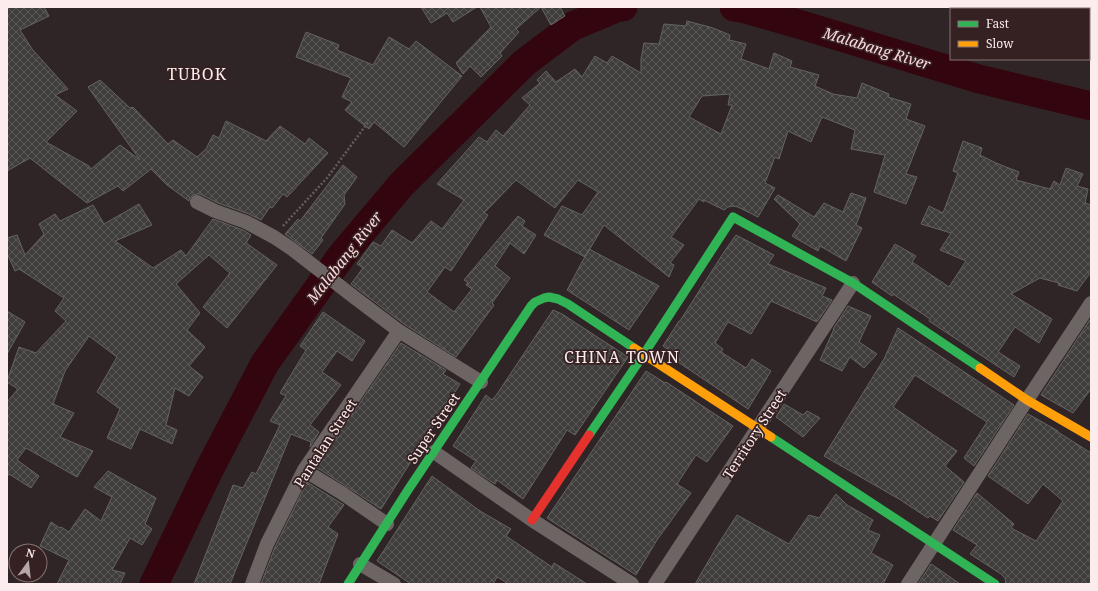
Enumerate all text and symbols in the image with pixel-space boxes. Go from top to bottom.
legend [950,8,1090,60]
text: Fast [986,15,1009,32]
water label: Malabang River [820,22,934,74]
text: Slow [986,35,1014,52]
district label: TUBOK [167,63,227,85]
water label: Malabang River [301,206,387,308]
district label: CHINA TOWN [564,346,680,368]
street label: Territory Street [718,385,790,482]
street label: Super Street [402,389,464,467]
street label: Pantalan Street [289,395,361,491]
north arrow [8,543,48,583]
text: N [25,544,37,561]

